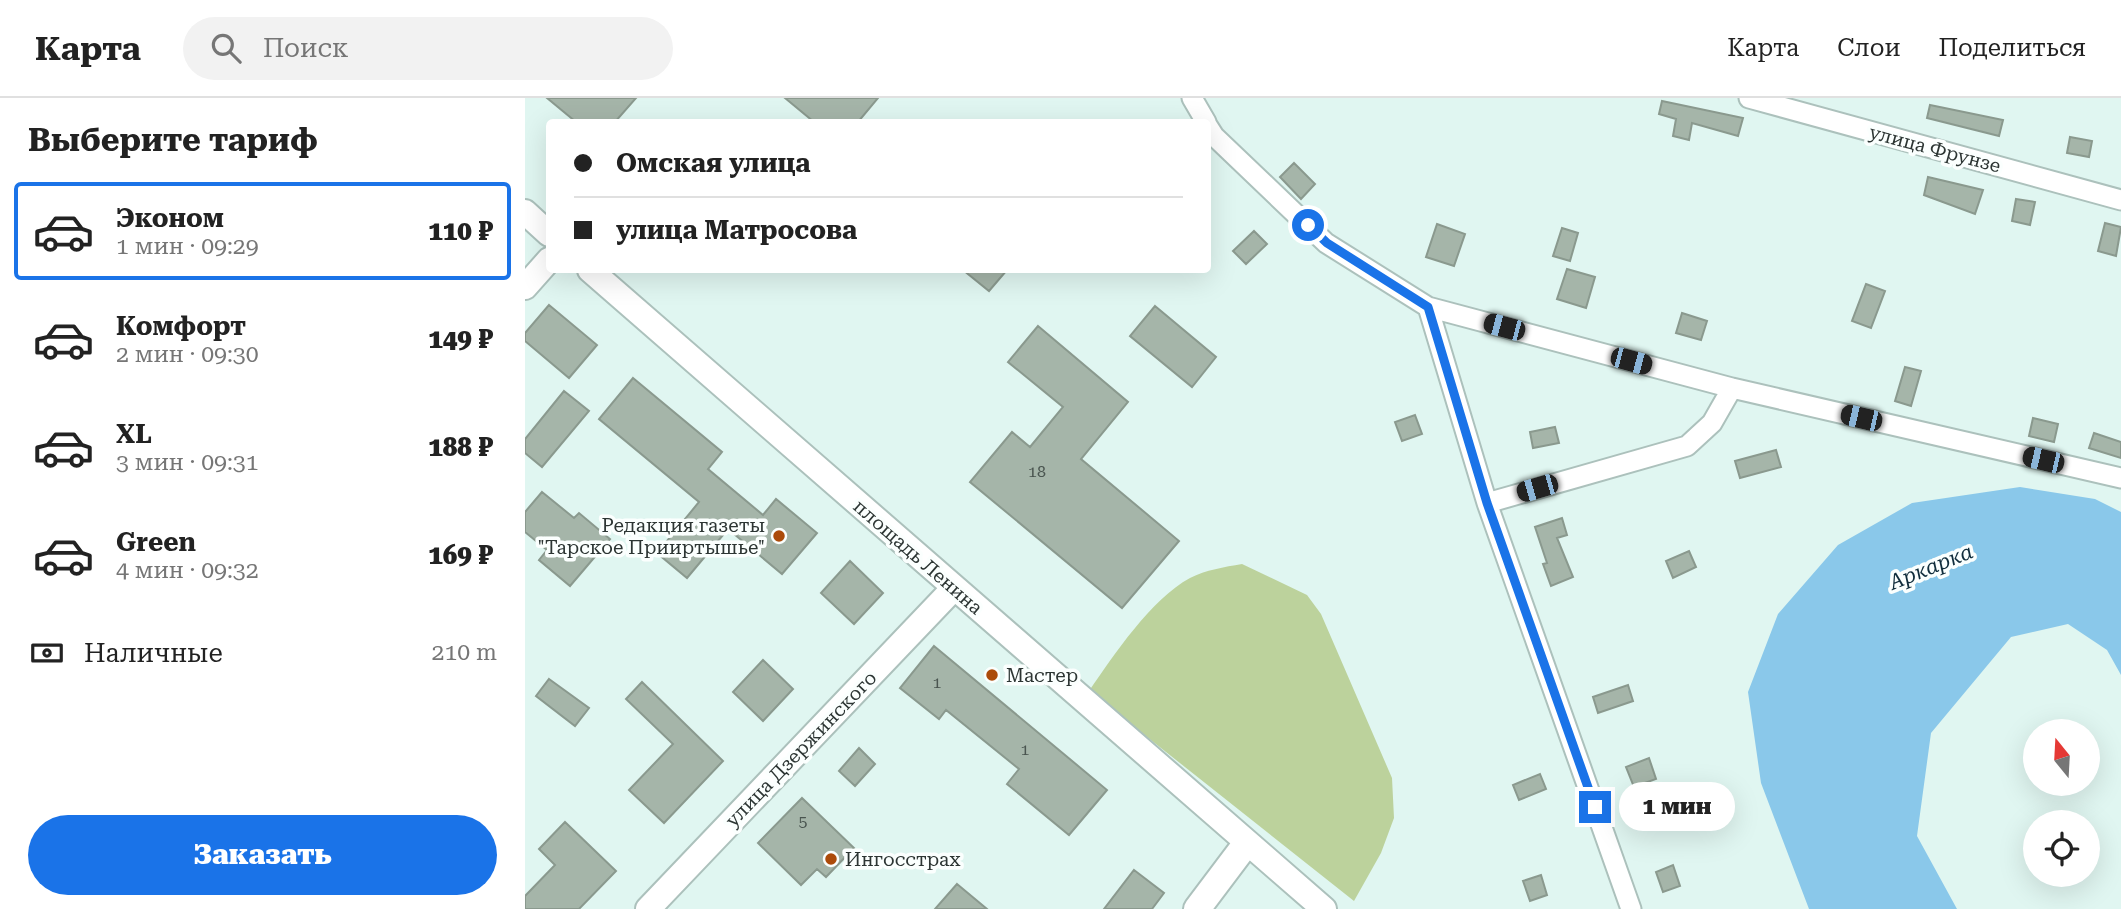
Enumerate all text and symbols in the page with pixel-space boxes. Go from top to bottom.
search box [183,17,673,80]
text: Карта [35,29,141,68]
icon: search [207,29,245,67]
text: Поиск [263,33,349,63]
text: Карта [1727,34,1799,62]
text: Слои [1837,34,1900,62]
text: Поделиться [1938,34,2086,62]
street label: улица Фрунзе [1867,120,2003,178]
text: Выберите тариф [28,121,318,159]
text: Омская улица [616,148,811,178]
icon: car [32,200,95,263]
text: Эконом [116,203,224,233]
route start [1292,209,1324,241]
text: улица Матросова [616,215,857,245]
text: 110 ₽ [428,216,493,246]
text: 1 мин · 09:29 [116,233,259,260]
icon: car [32,308,95,371]
text: Комфорт [116,311,246,341]
car [1481,311,1528,343]
text: 149 ₽ [428,324,493,354]
text: 2 мин · 09:30 [116,341,259,368]
car [1608,345,1655,377]
car [1839,403,1884,433]
icon: car [32,416,95,479]
text: XL [116,419,152,449]
text: 188 ₽ [428,432,493,462]
car [2021,445,2066,475]
text: 3 мин · 09:31 [116,449,259,476]
house number: 18 [1028,462,1046,481]
car [1514,472,1561,504]
street label: площадь Ленина [849,495,988,620]
place label: Редакция газеты "Тарское Прииртышье" [537,514,765,559]
icon: car [32,524,95,587]
text: Green [116,527,196,557]
marker: Редакция газеты "Тарское Прииртышье" [771,528,787,544]
water label: Аркарка [1884,539,1976,595]
text: 169 ₽ [428,540,493,570]
text: 4 мин · 09:32 [116,557,259,584]
icon: cash [28,634,66,672]
text: Наличные [84,638,223,668]
text: 210 m [432,639,497,666]
place label: Мастер [1006,664,1078,687]
street label: улица Дзержинского [721,666,881,832]
marker: Мастер [984,667,1000,683]
house number: 1 [933,673,942,692]
north arrow [2023,719,2100,796]
map controls [2023,719,2100,887]
house number: 1 [1021,740,1030,759]
callout: 1 мин [1619,782,1735,832]
route end [1579,791,1611,823]
text: 1 мин [1642,793,1712,820]
button: locate [2023,810,2100,887]
house number: 5 [799,812,808,831]
button: Заказать [28,815,497,895]
place label: Ингосстрах [845,848,961,871]
marker: Ингосстрах [823,851,839,867]

